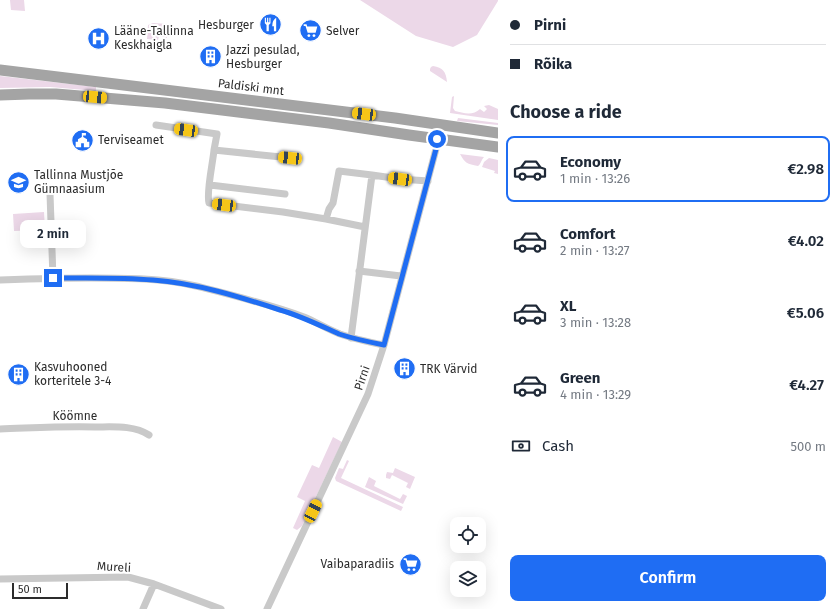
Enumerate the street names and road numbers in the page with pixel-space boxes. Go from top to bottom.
street label: Paldiski mnt [217,76,286,98]
street label: Pirni [351,364,373,392]
street label: Köömne [53,409,97,423]
street label: Mureli [97,559,131,575]

